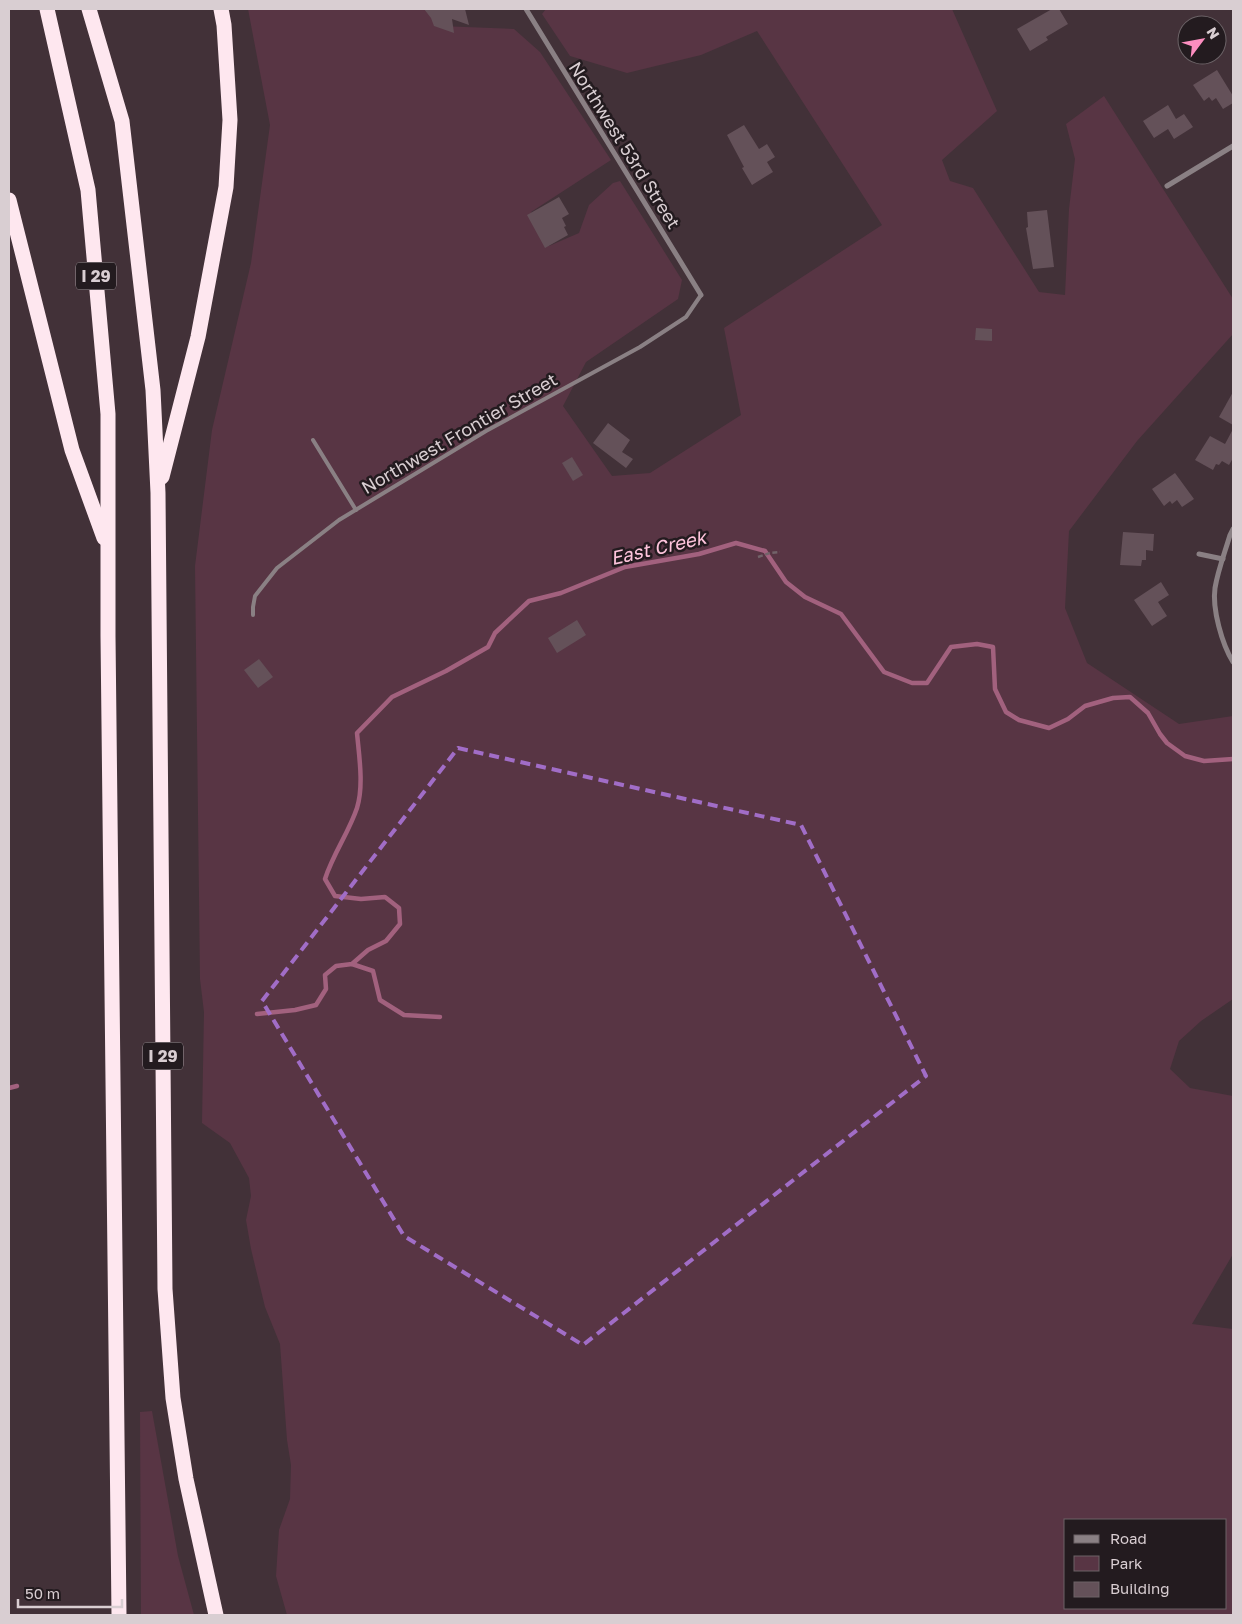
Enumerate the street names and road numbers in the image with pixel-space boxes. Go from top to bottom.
street label: Northwest 53rd Street [565,57,685,233]
road number: I 29 [76,262,116,290]
street label: Northwest Frontier Street [357,368,561,498]
road number: I 29 [143,1042,183,1070]

